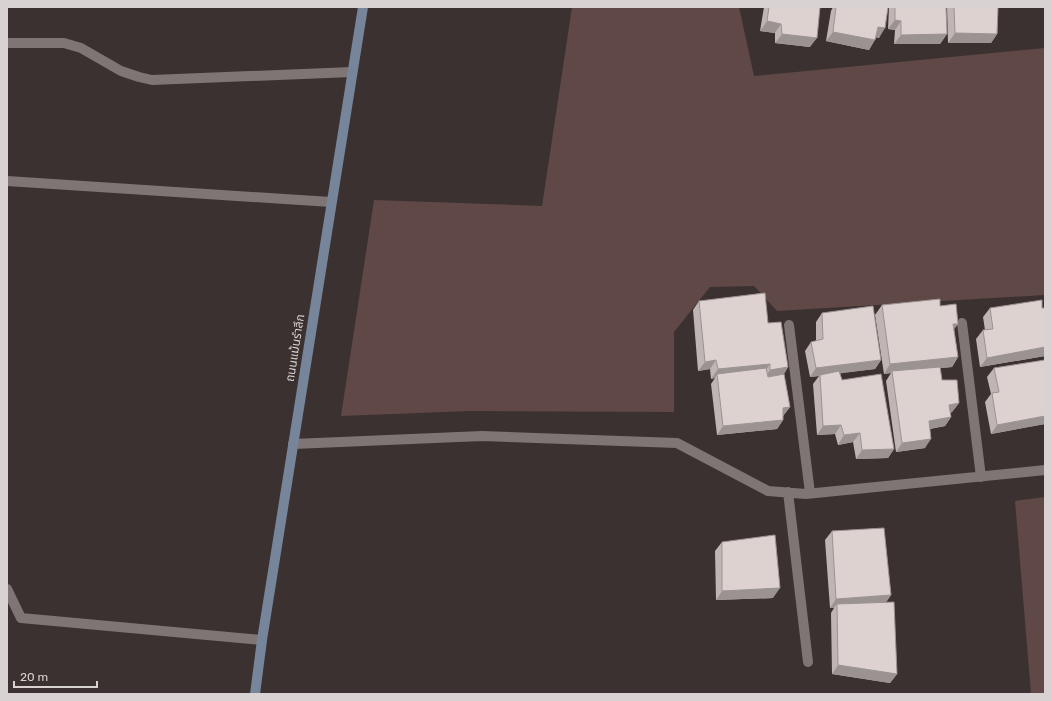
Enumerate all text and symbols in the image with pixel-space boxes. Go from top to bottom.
street label: ถนนแม้นรำลึก [283,313,307,383]
scale bar [14,663,97,689]
text: 20 m [20,670,48,684]

